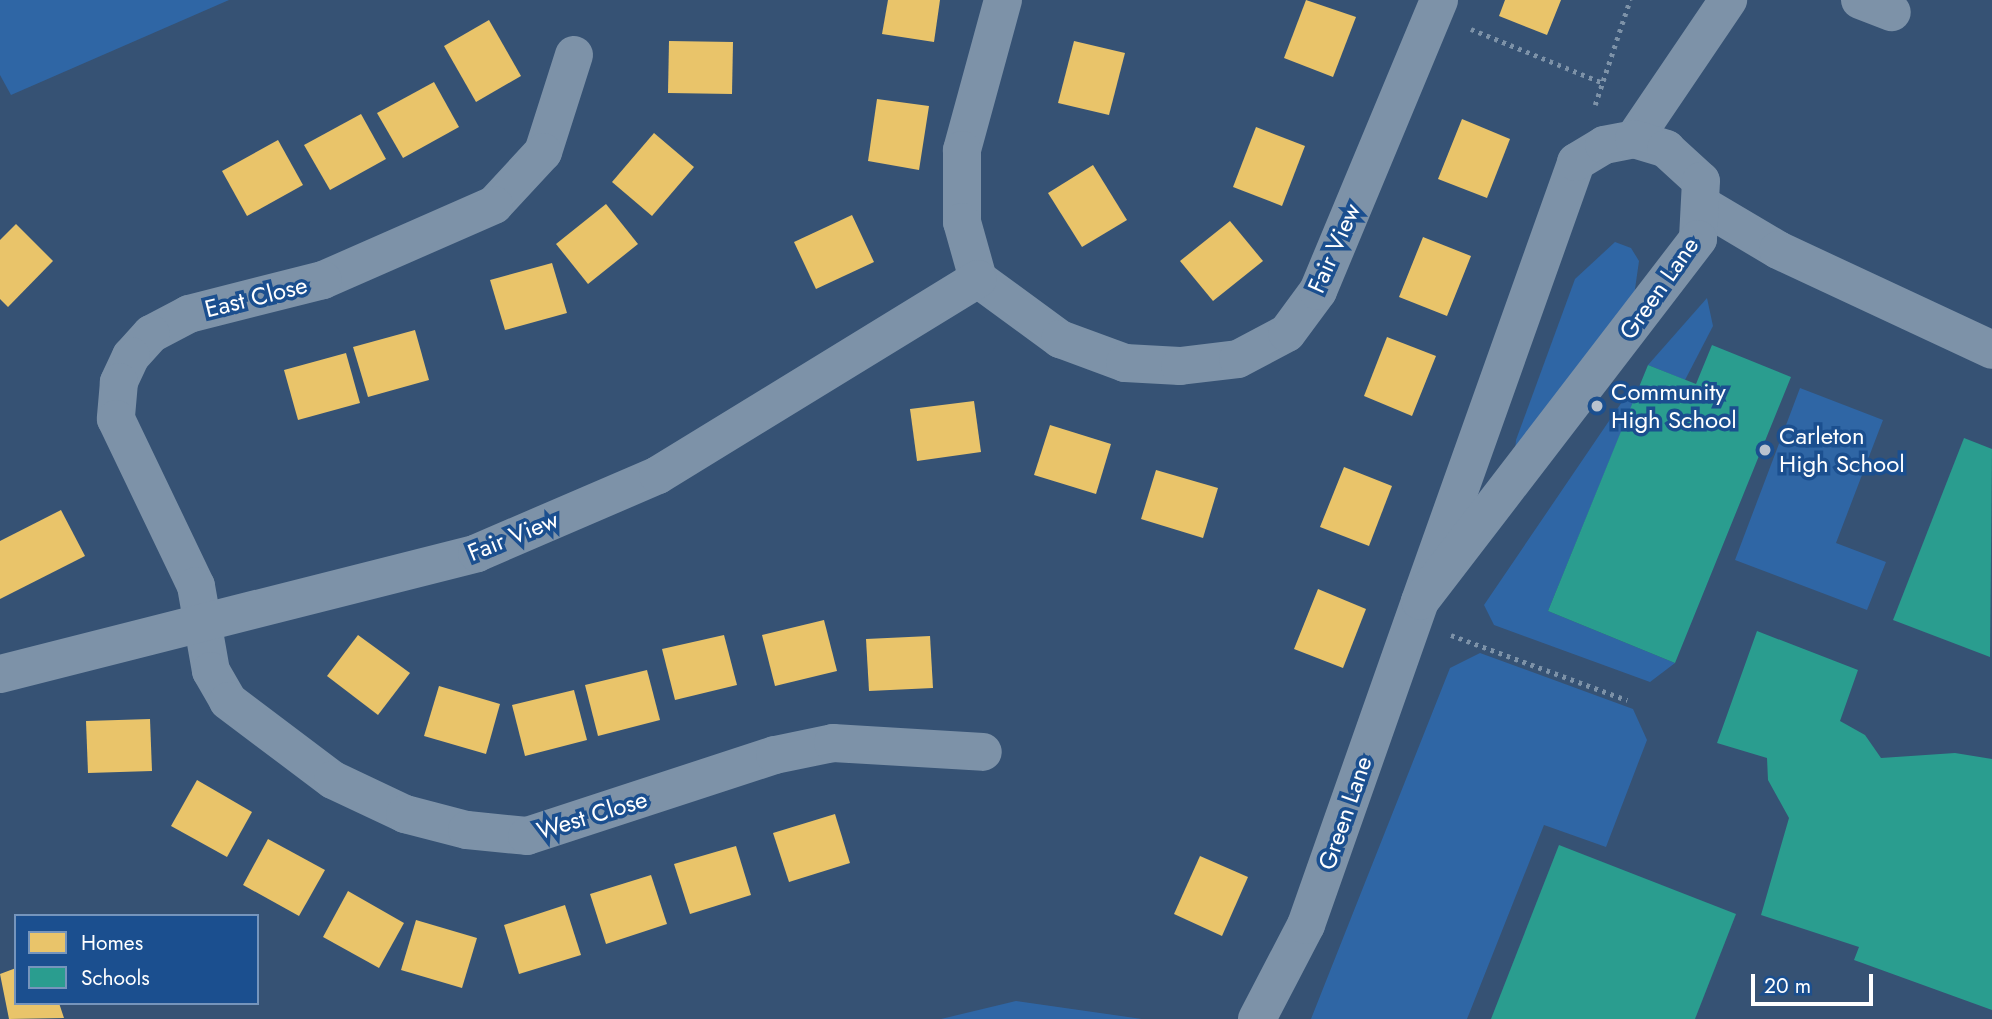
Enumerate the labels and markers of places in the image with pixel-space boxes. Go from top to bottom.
place label: Community High School [1611,378,1737,434]
marker: Community High School [1589,398,1605,414]
place label: Carleton High School [1779,422,1905,478]
marker: Carleton High School [1757,442,1773,458]

